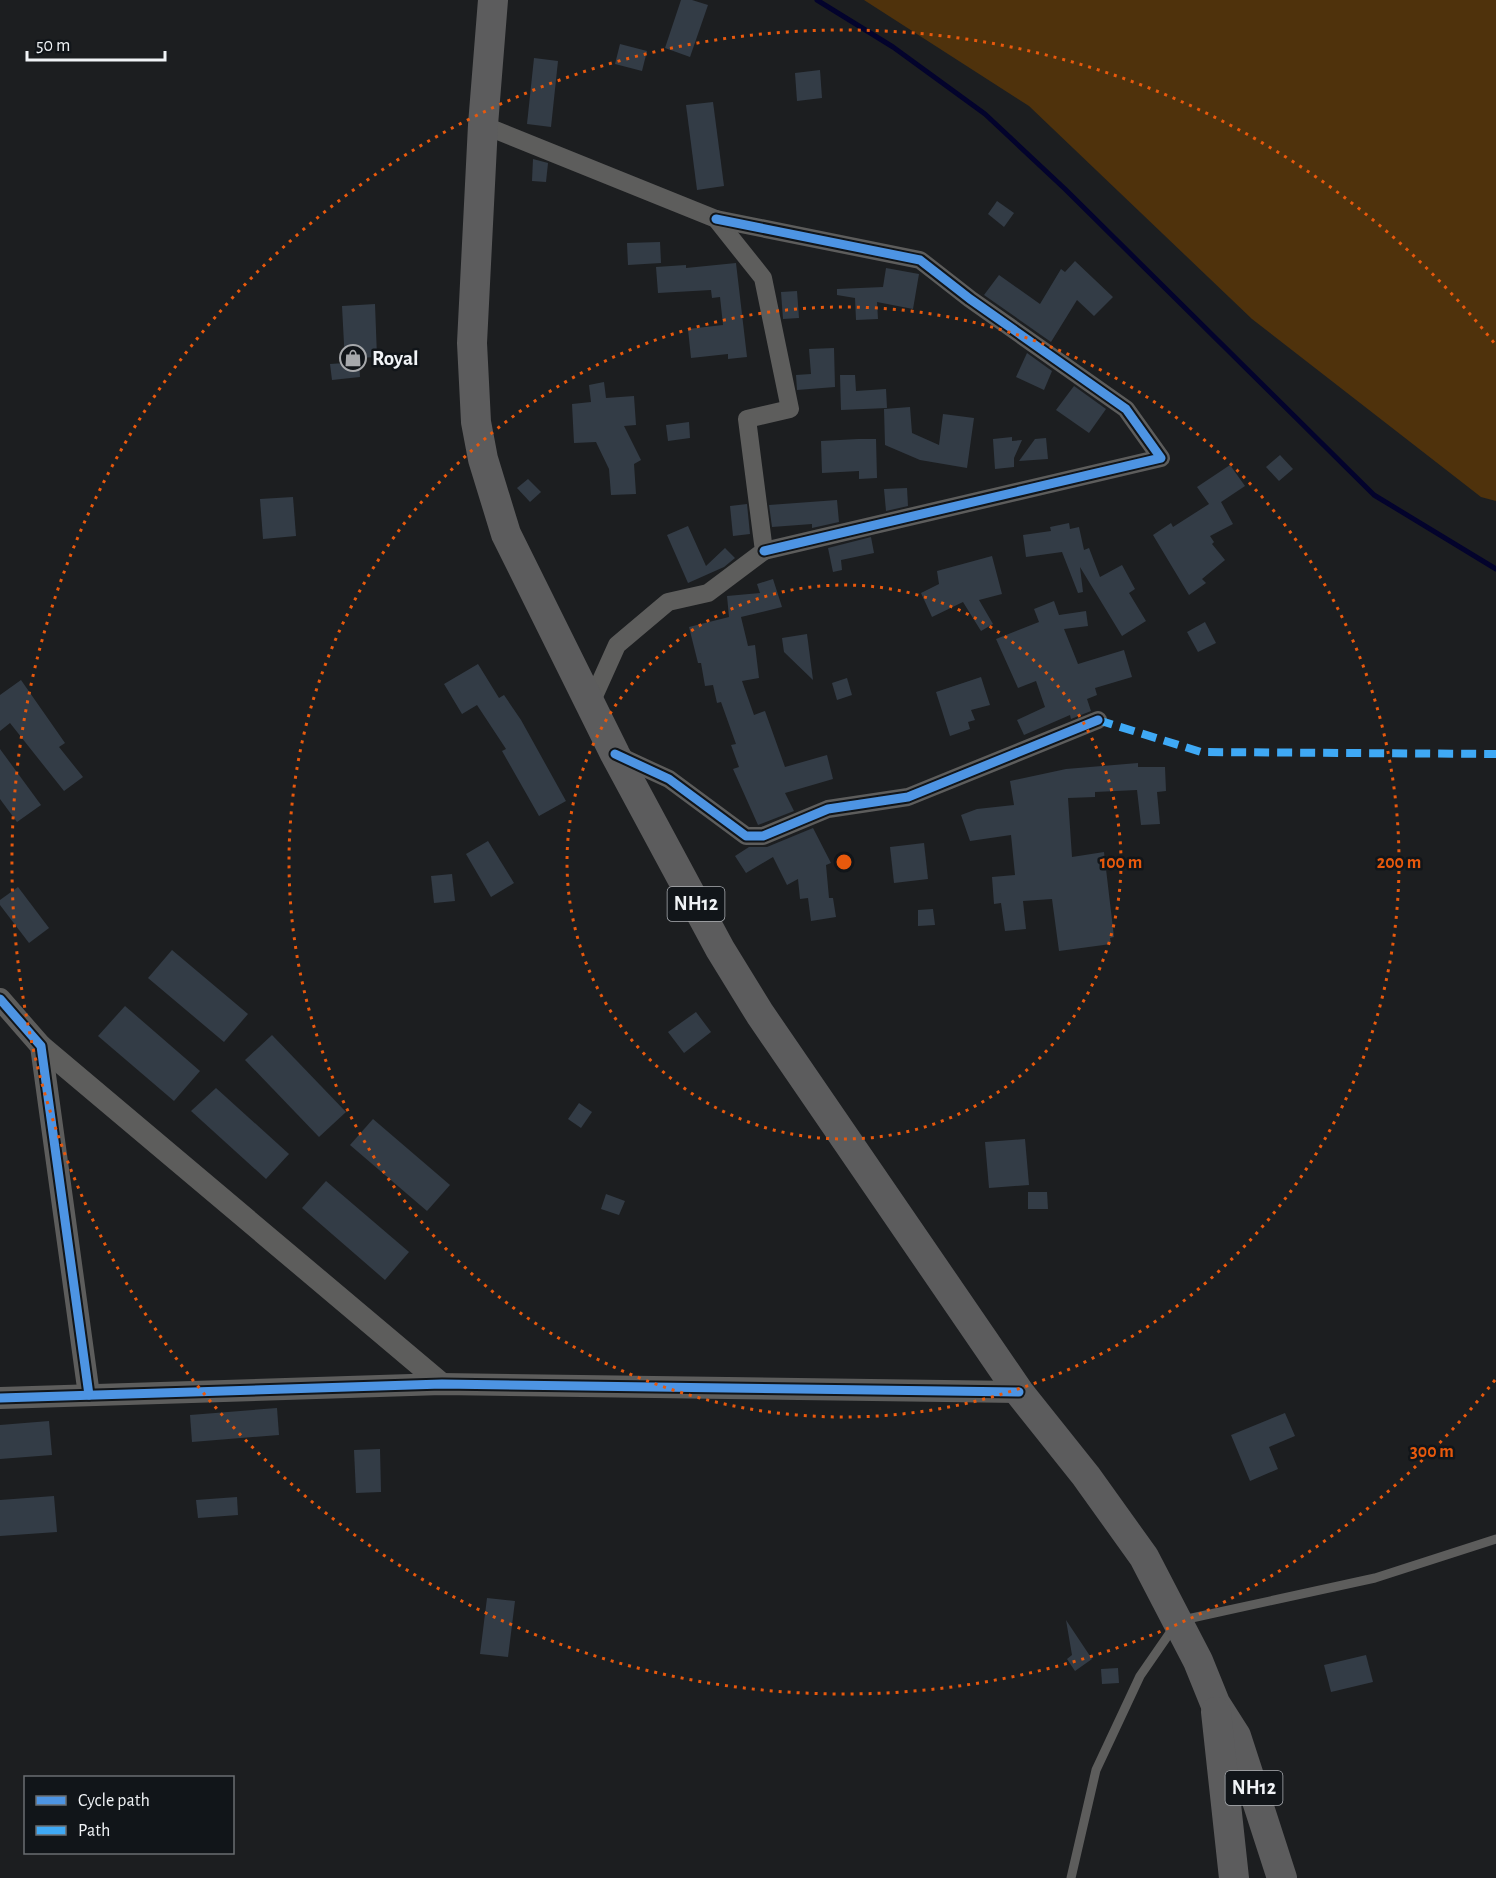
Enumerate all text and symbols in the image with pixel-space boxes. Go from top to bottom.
scale bar [27,24,165,62]
text: 50 m [36,37,70,55]
shop icon: Royal [338,343,368,373]
place label: Royal [372,348,419,369]
centre of rings [834,852,854,872]
text: 100 m [1100,854,1142,872]
text: 200 m [1377,854,1421,872]
road number: NH12 [668,887,724,921]
text: 300 m [1410,1443,1454,1461]
road number: NH12 [1226,1771,1282,1805]
legend [24,1776,234,1854]
text: Cycle path [78,1792,150,1810]
text: Path [78,1822,110,1840]

